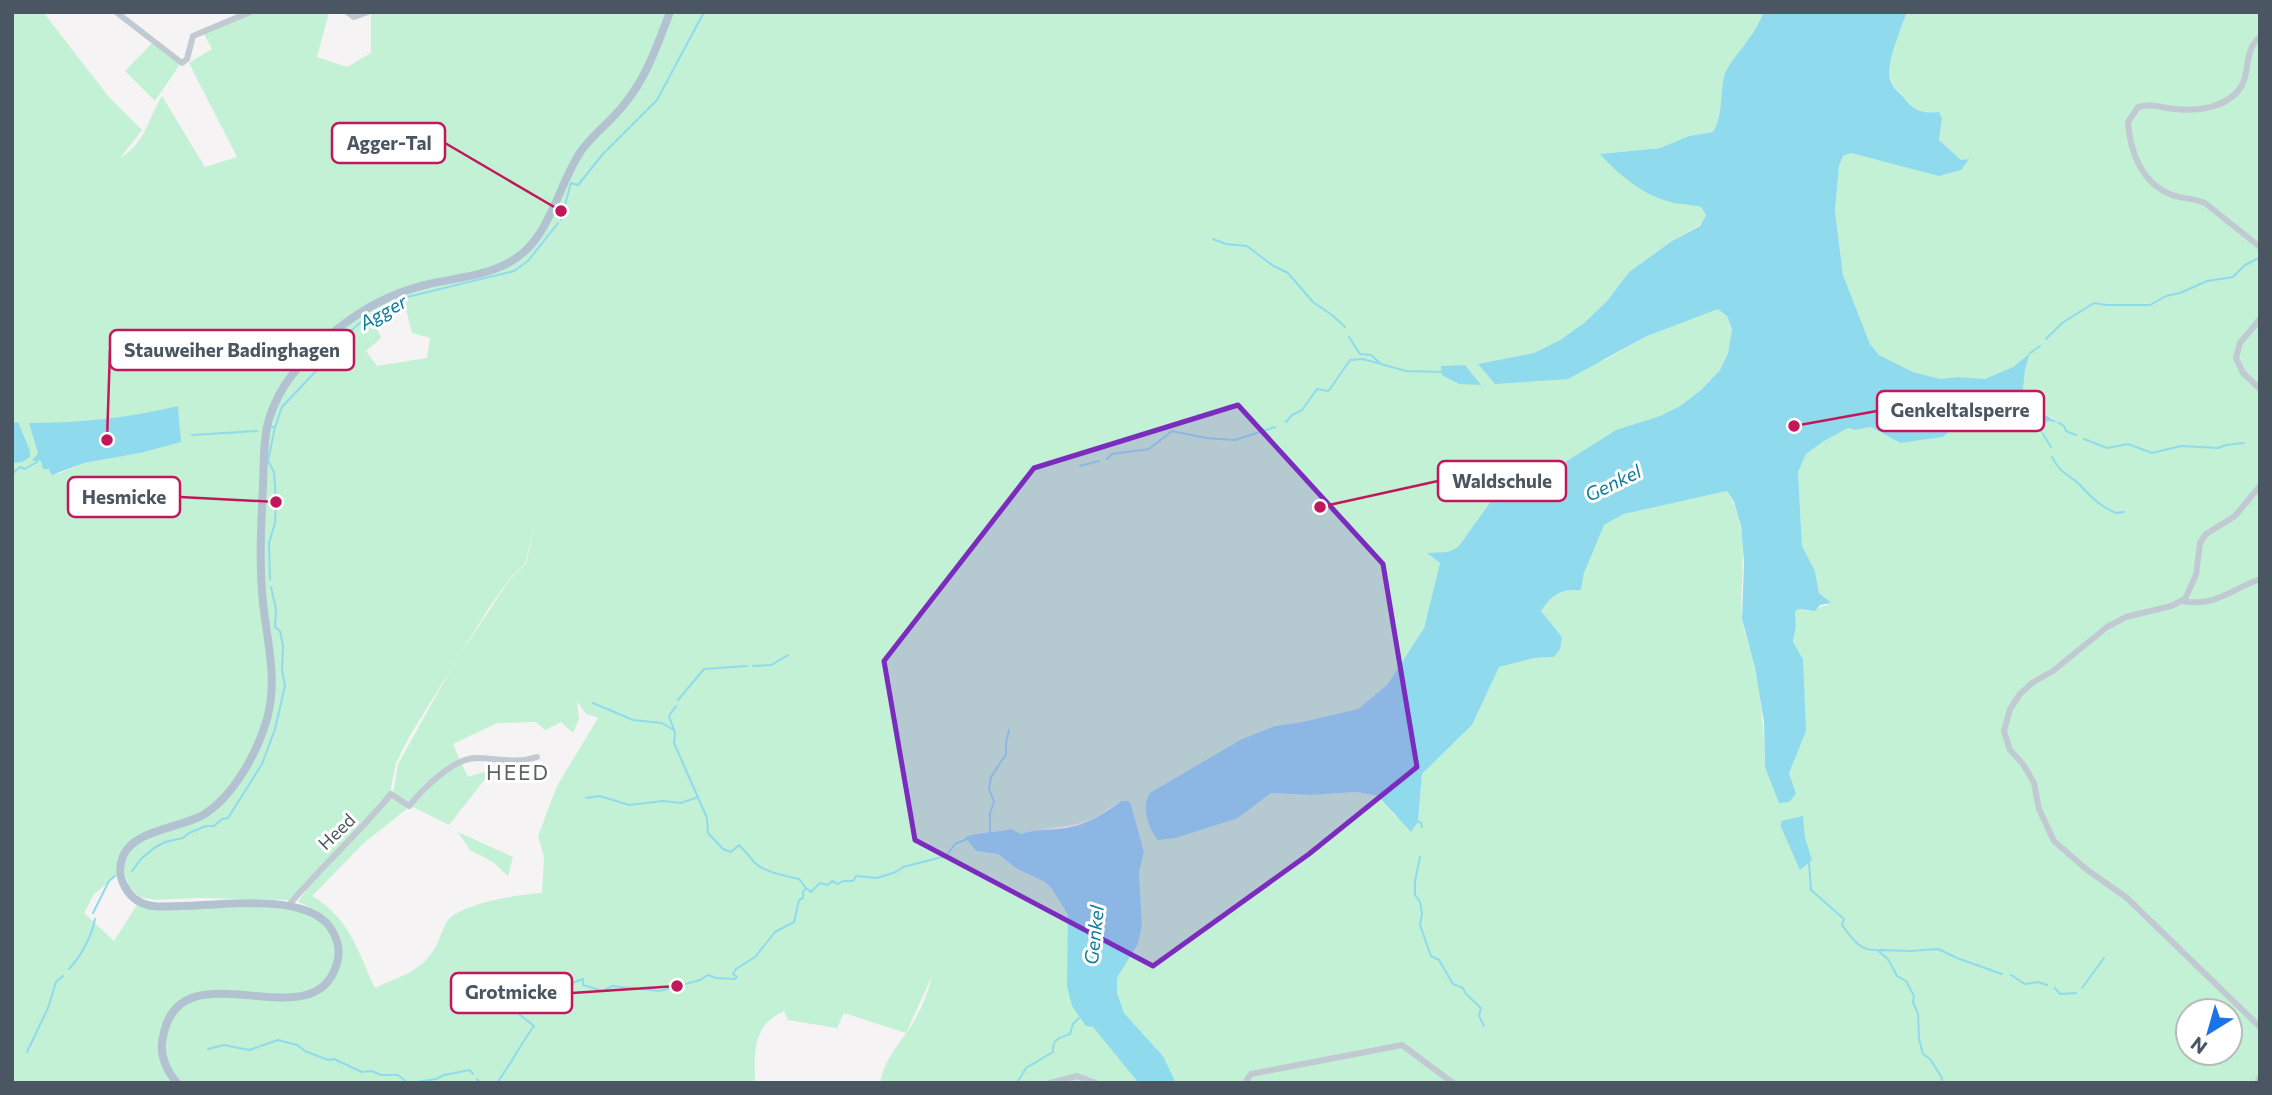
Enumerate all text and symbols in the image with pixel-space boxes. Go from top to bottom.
callout: Agger-Tal [332,123,445,163]
text: Agger-Tal [346,131,432,154]
water label: Agger [354,289,412,334]
callout: Stauweiher Badinghagen [110,330,354,370]
text: Stauweiher Badinghagen [124,338,340,361]
callout: Genkeltalsperre [1877,391,2044,431]
text: Genkeltalsperre [1890,398,2030,421]
water label: Genkel [1581,459,1646,506]
callout: Waldschule [1438,461,1566,501]
text: Waldschule [1452,469,1552,492]
callout: Hesmicke [68,477,180,517]
text: Hesmicke [82,485,166,508]
district label: HEED [486,759,550,784]
street label: Heed [313,808,359,854]
water label: Genkel [1079,903,1108,966]
callout: Grotmicke [451,973,572,1013]
text: Grotmicke [465,980,557,1003]
north arrow [2174,997,2244,1067]
text: N [2186,1032,2211,1059]

